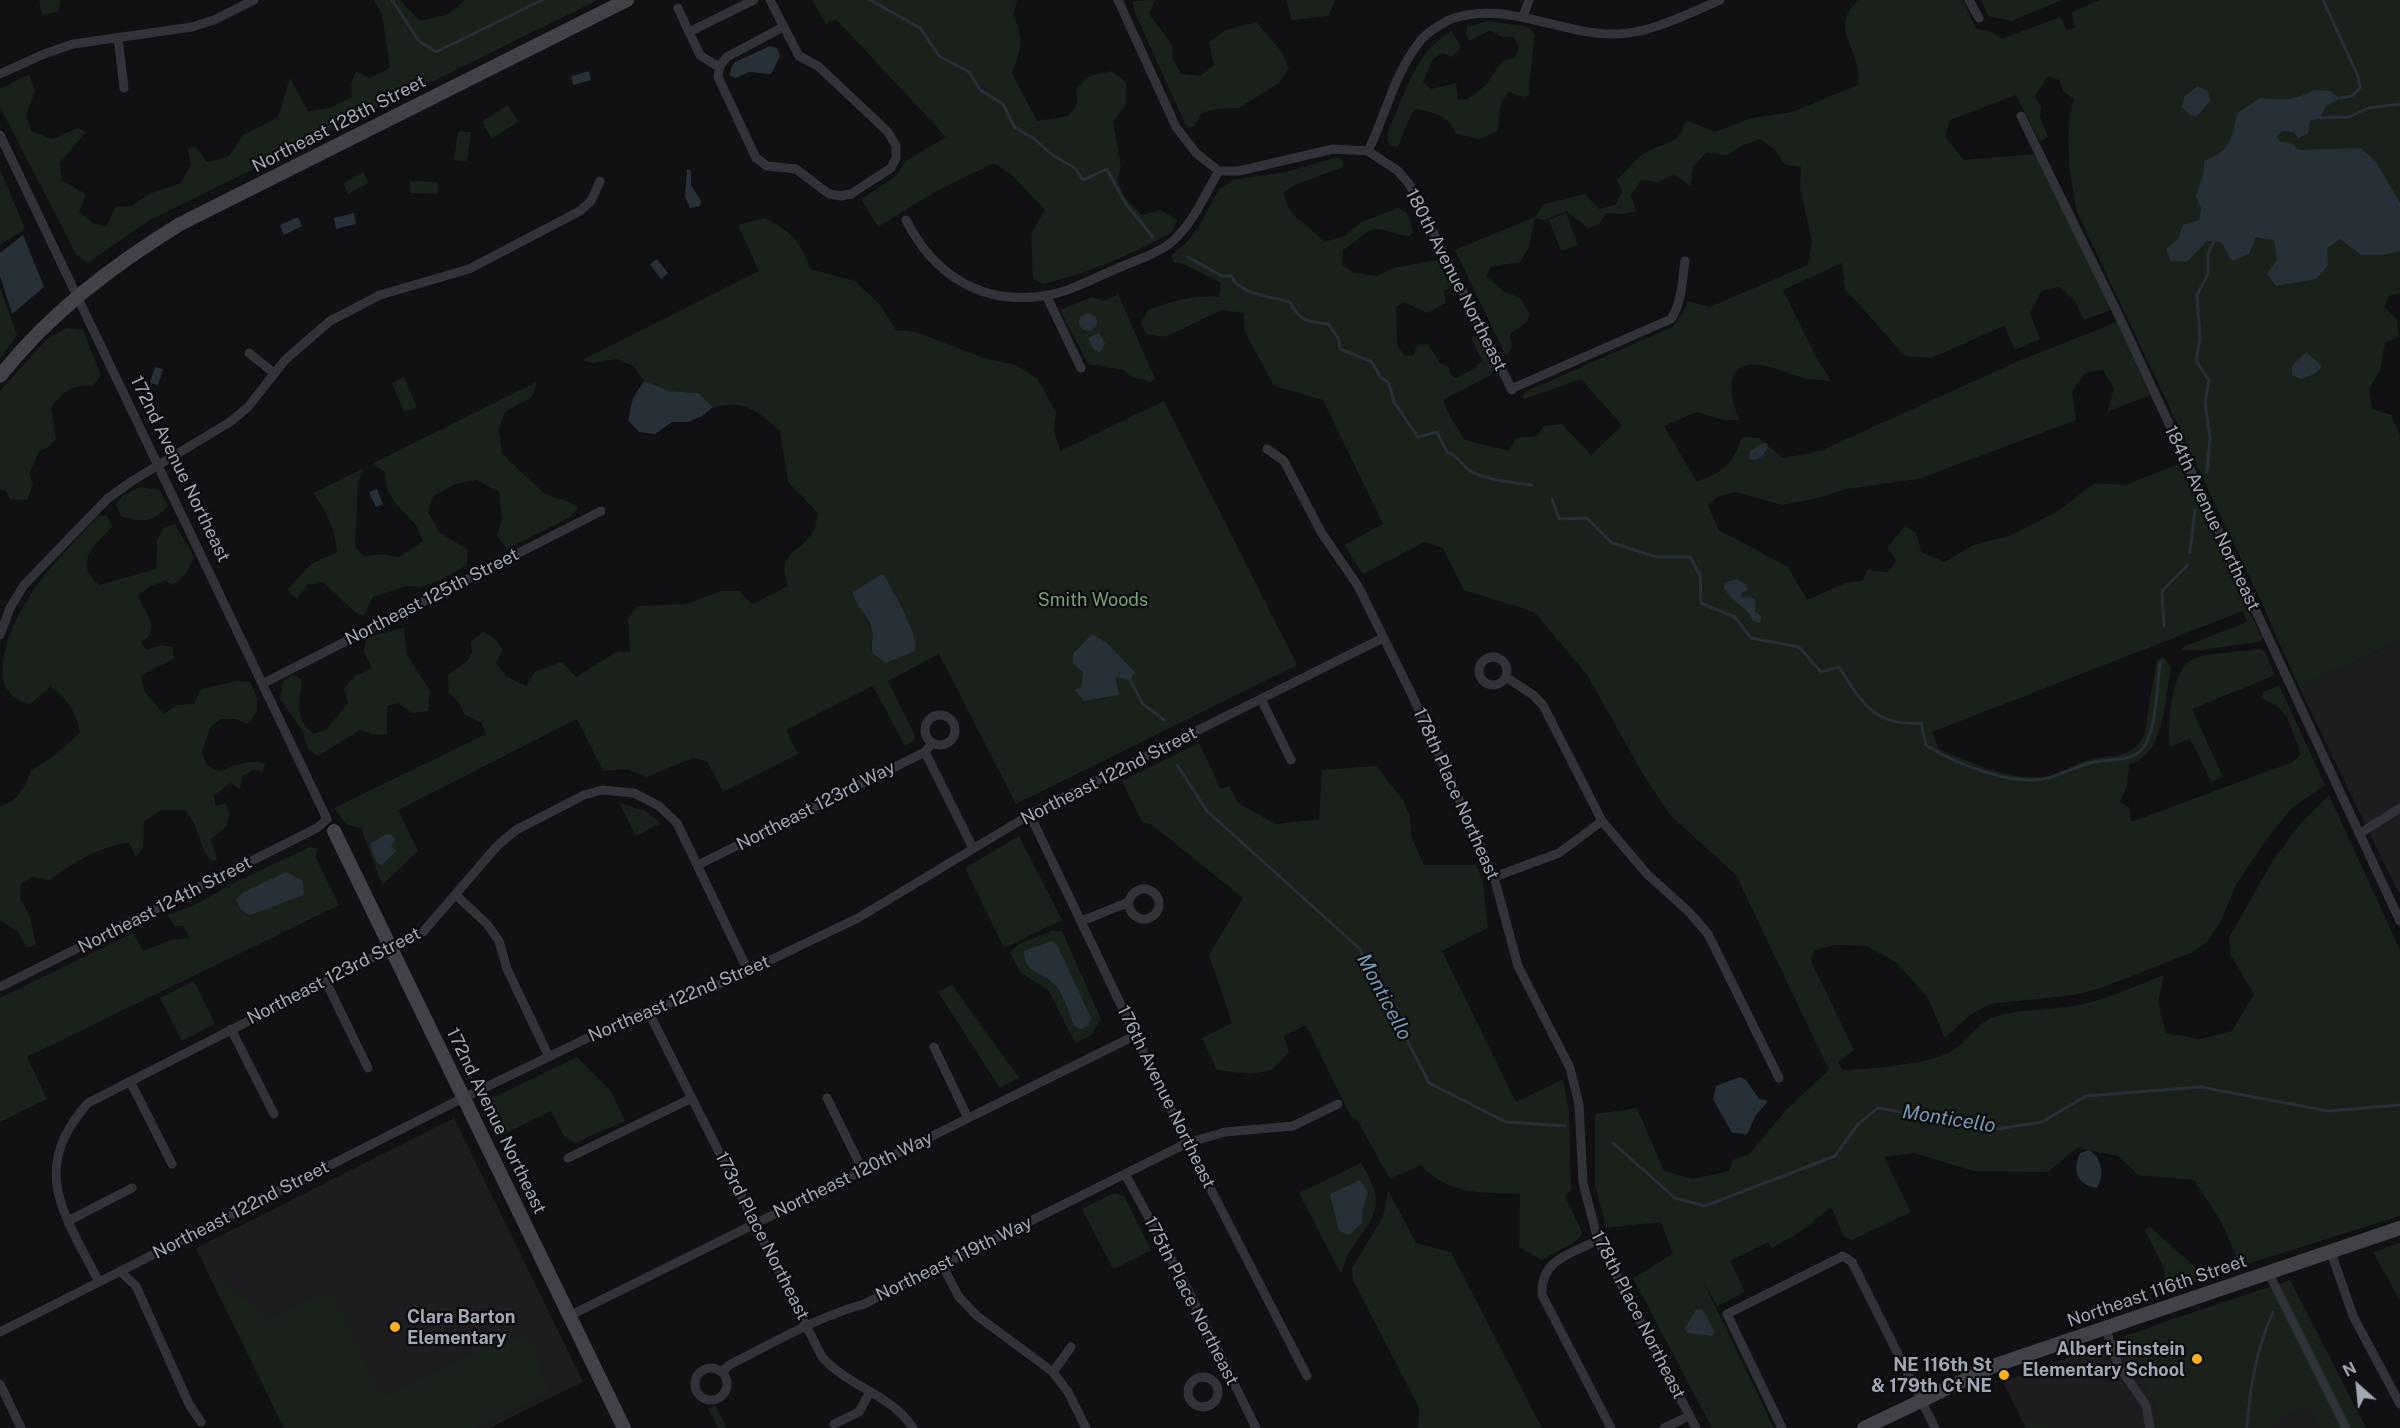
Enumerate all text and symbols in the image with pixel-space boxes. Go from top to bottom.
street label: Northeast 128th Street [249,71,429,177]
street label: 180th Avenue Northeast [1401,185,1511,375]
street label: 172nd Avenue Northeast [126,372,234,566]
street label: 184th Avenue Northeast [2160,422,2264,614]
street label: Northeast 125th Street [342,544,522,650]
park label: Smith Woods [1038,589,1148,611]
street label: 178th Place Northeast [1408,705,1504,883]
street label: Northeast 122nd Street [1017,722,1201,830]
street label: Northeast 123rd Way [733,757,899,855]
street label: Northeast 124th Street [75,852,255,958]
street label: Northeast 123rd Street [244,923,424,1029]
water label: Monticello [1351,950,1417,1044]
street label: Northeast 122nd Street [585,951,773,1047]
street label: 176th Avenue Northeast [1112,1002,1220,1192]
street label: 172nd Avenue Northeast [442,1024,550,1218]
water label: Monticello [1901,1100,1997,1138]
street label: Northeast 120th Way [770,1127,936,1223]
street label: 173rd Place Northeast [710,1148,814,1324]
street label: Northeast 122nd Street [149,1156,333,1264]
street label: Northeast 119th Way [872,1212,1036,1306]
street label: 175th Place Northeast [1139,1213,1243,1389]
street label: 178th Place Northeast [1586,1227,1690,1403]
street label: Northeast 116th Street [2065,1250,2249,1332]
place label: Clara Barton Elementary [407,1306,516,1348]
marker: Clara Barton Elementary [388,1320,402,1334]
place label: Albert Einstein Elementary School [2022,1338,2185,1380]
marker: Albert Einstein Elementary School [2190,1352,2204,1366]
place label: NE 116th St & 179th Ct NE [1871,1354,1992,1396]
north arrow [2328,1356,2388,1416]
text: N [2340,1358,2359,1381]
marker: NE 116th St & 179th Ct NE [1997,1368,2011,1382]

